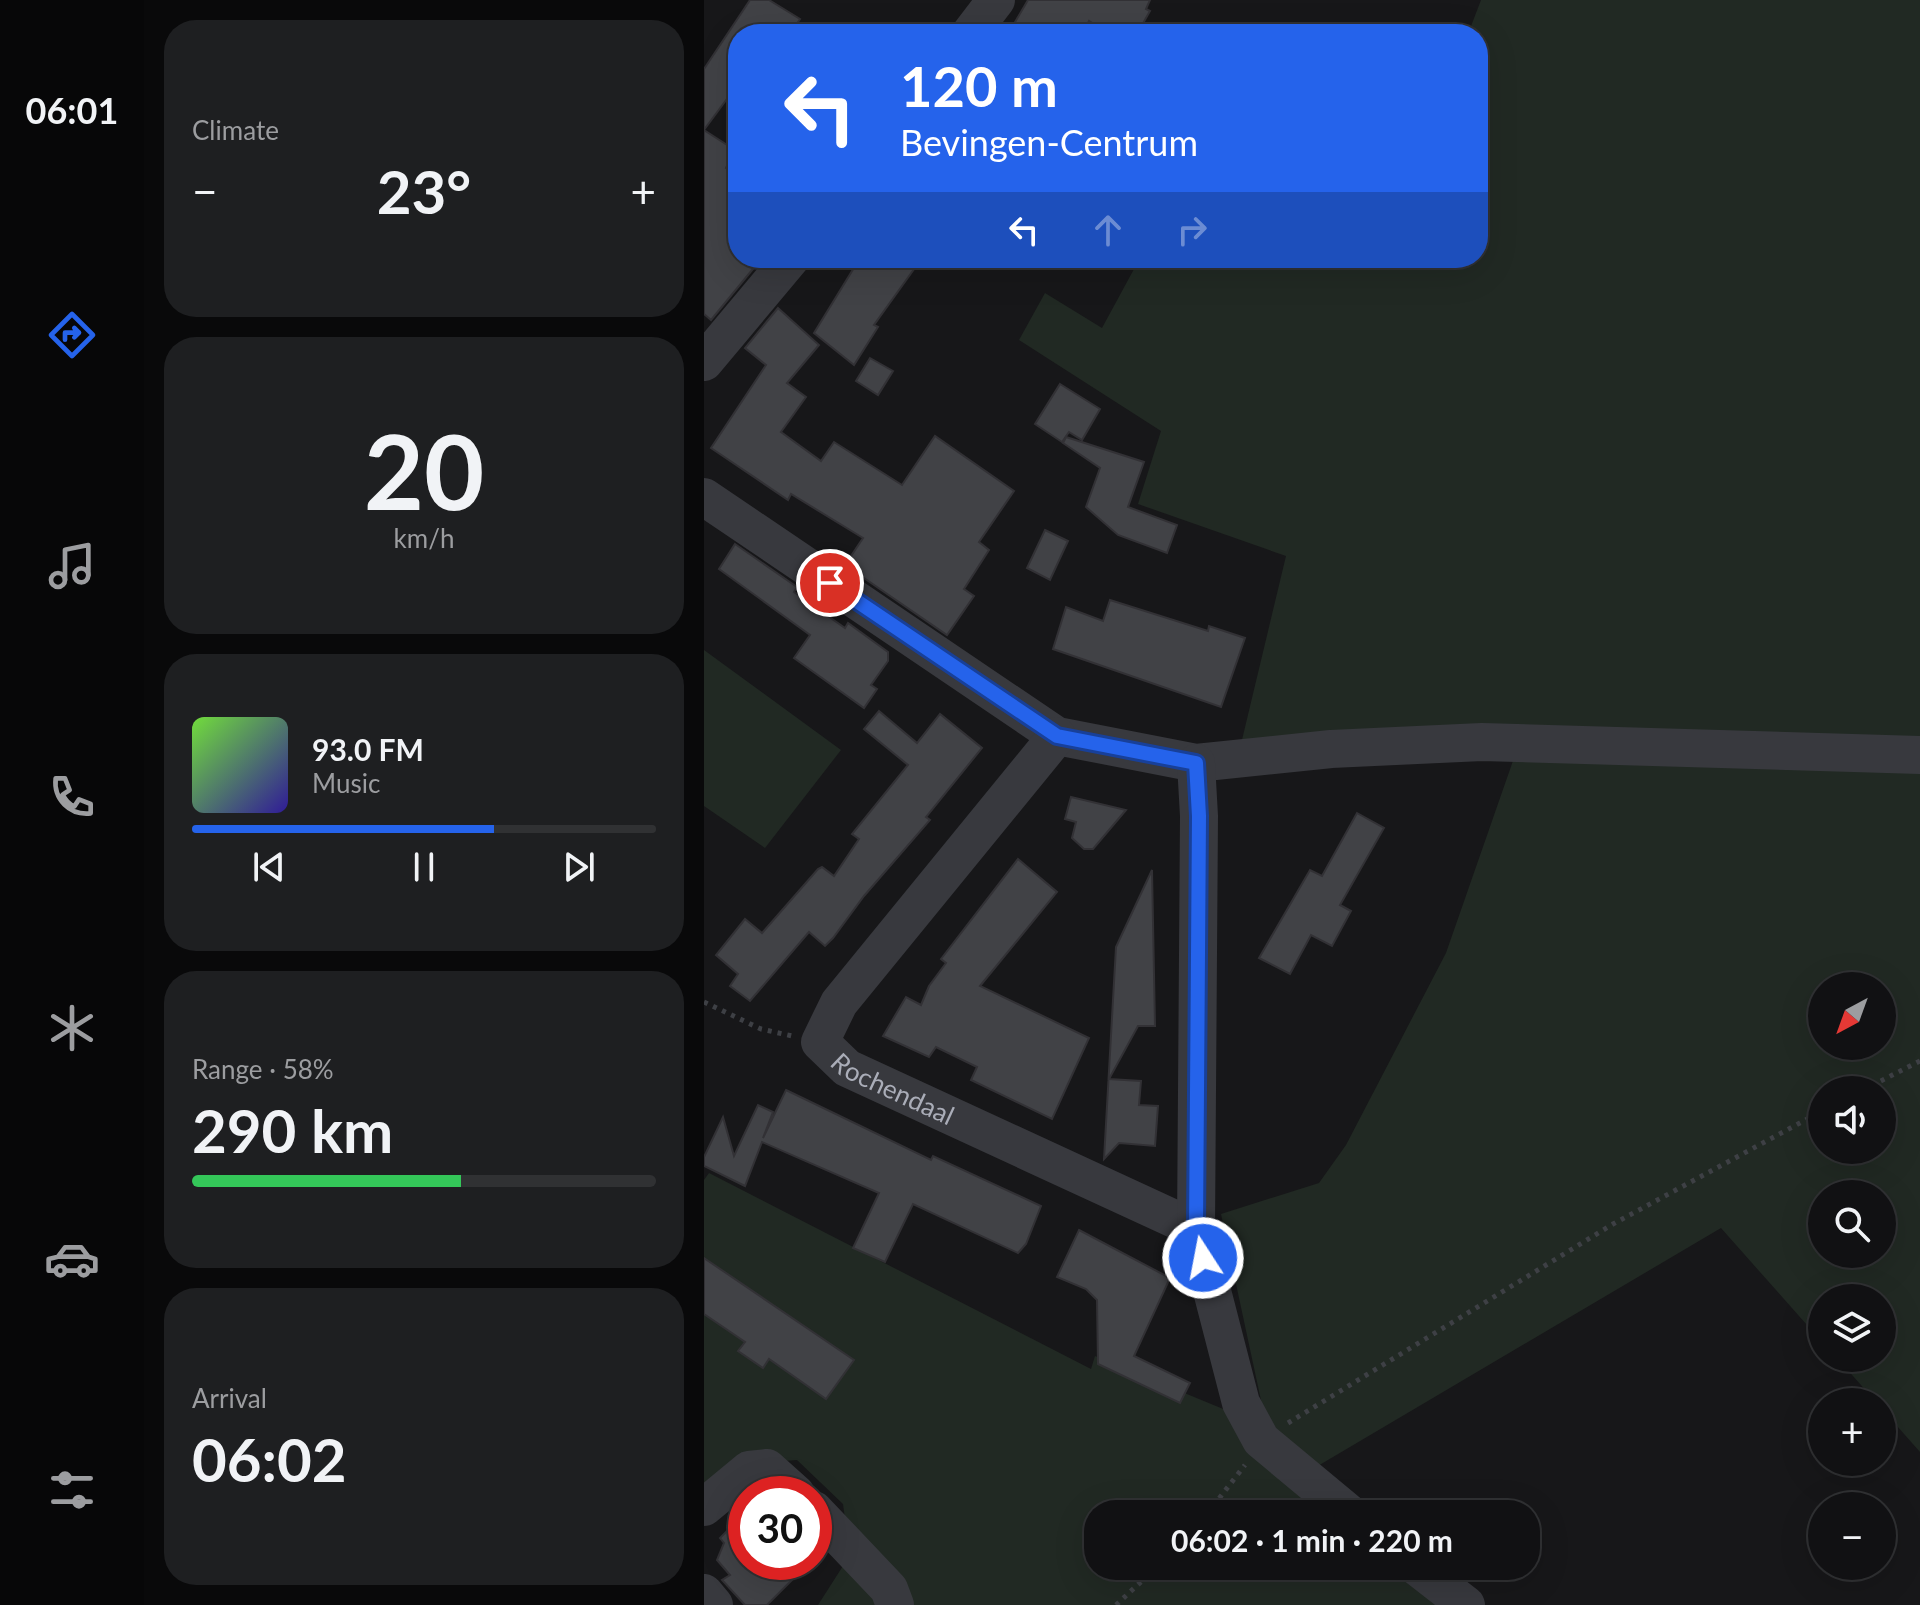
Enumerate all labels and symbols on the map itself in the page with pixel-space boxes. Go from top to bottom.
pin [796,549,864,617]
north arrow [1808,972,1896,1060]
street label: Rochendaal [825,1046,959,1131]
position arrow [1161,1216,1245,1300]
speed limit sign: 30 [728,1476,832,1580]

